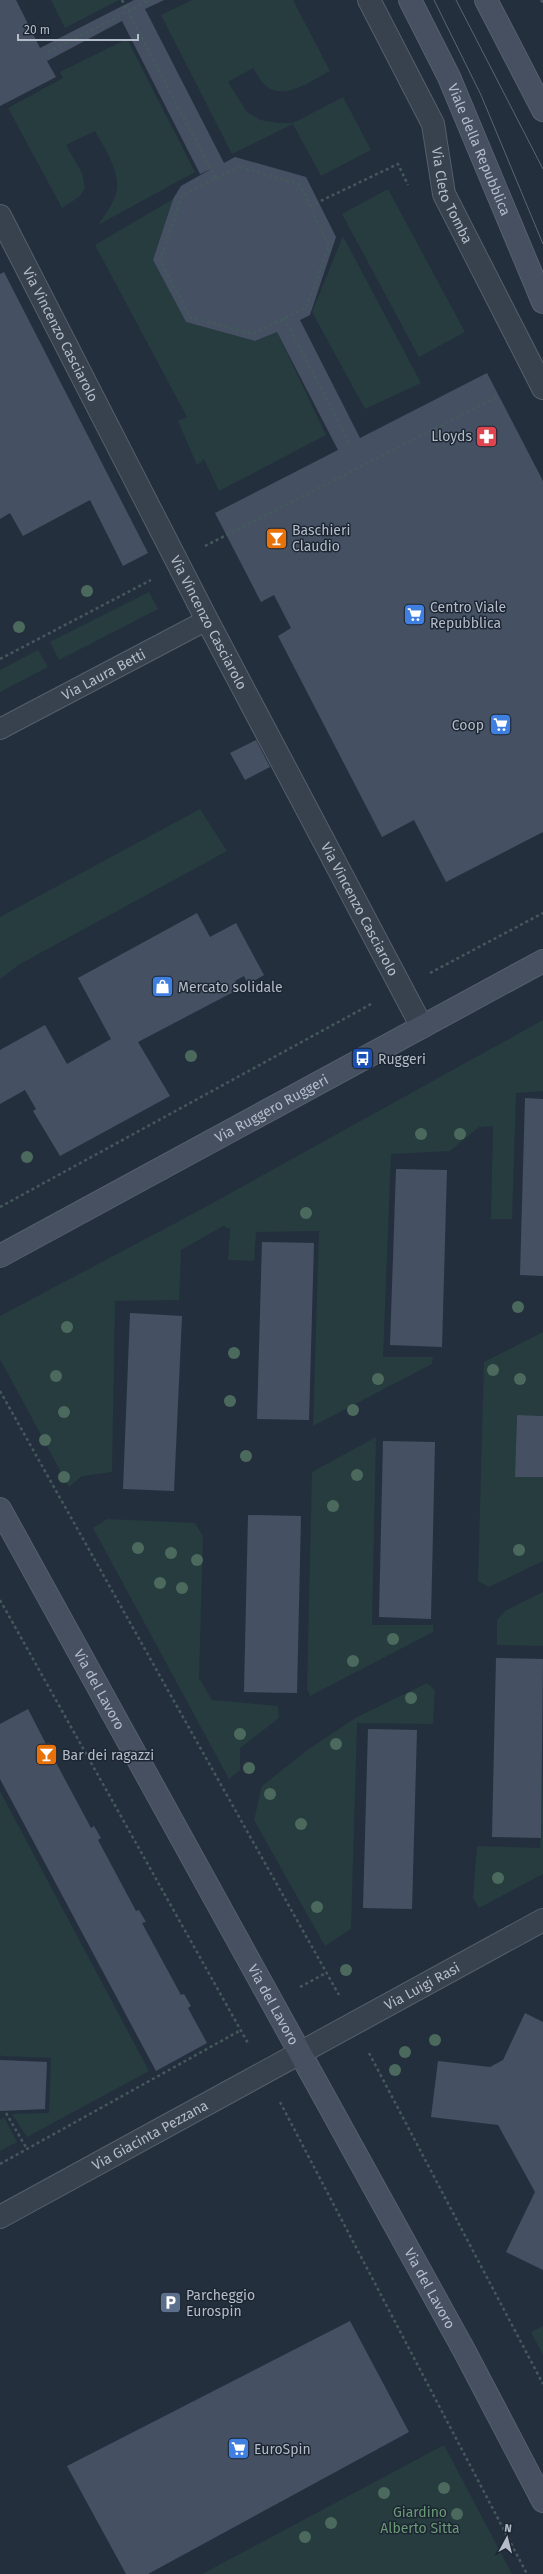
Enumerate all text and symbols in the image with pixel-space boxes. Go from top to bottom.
scale bar [18,16,138,42]
text: 20 m [24,23,50,37]
street label: Viale della Repubblica [444,81,514,218]
street label: Via Cleto Tomba [428,146,476,247]
street label: Via Vincenzo Casciarolo [19,265,102,405]
pharmacy icon: Lloyds [474,423,500,449]
place label: Lloyds [431,428,472,445]
place label: Baschieri Claudio [292,522,350,555]
bar icon: Baschieri Claudio [264,525,290,551]
street label: Via Vincenzo Casciarolo [166,553,250,693]
place label: Centro Viale Repubblica [430,599,506,632]
supermarket icon: Centro Viale Repubblica [401,602,427,628]
street label: Via Laura Betti [59,646,149,704]
supermarket icon: Coop [487,712,513,738]
place label: Coop [452,717,484,734]
street label: Via Vincenzo Casciarolo [317,840,402,979]
shop icon: Mercato solidale [149,974,175,1000]
place label: Mercato solidale [178,979,283,996]
bus stop icon: Ruggeri [349,1046,375,1072]
place label: Ruggeri [378,1051,426,1068]
street label: Via Ruggero Ruggeri [212,1071,331,1147]
street label: Via del Lavoro [70,1646,128,1733]
bar icon: Bar dei ragazzi [34,1742,60,1768]
place label: Bar dei ragazzi [62,1747,154,1764]
street label: Via Luigi Rasi [382,1959,463,2014]
street label: Via del Lavoro [244,1962,302,2048]
street label: Via Giacinta Pezzana [89,2097,211,2174]
street label: Via del Lavoro [400,2245,458,2332]
place label: Parcheggio Eurospin [186,2287,255,2320]
parking icon: Parcheggio Eurospin [158,2290,184,2316]
supermarket icon: EuroSpin [226,2436,252,2462]
place label: EuroSpin [254,2441,311,2458]
park label: Giardino Alberto Sitta [380,2504,460,2537]
north arrow [487,2518,527,2558]
text: N [504,2522,513,2535]

